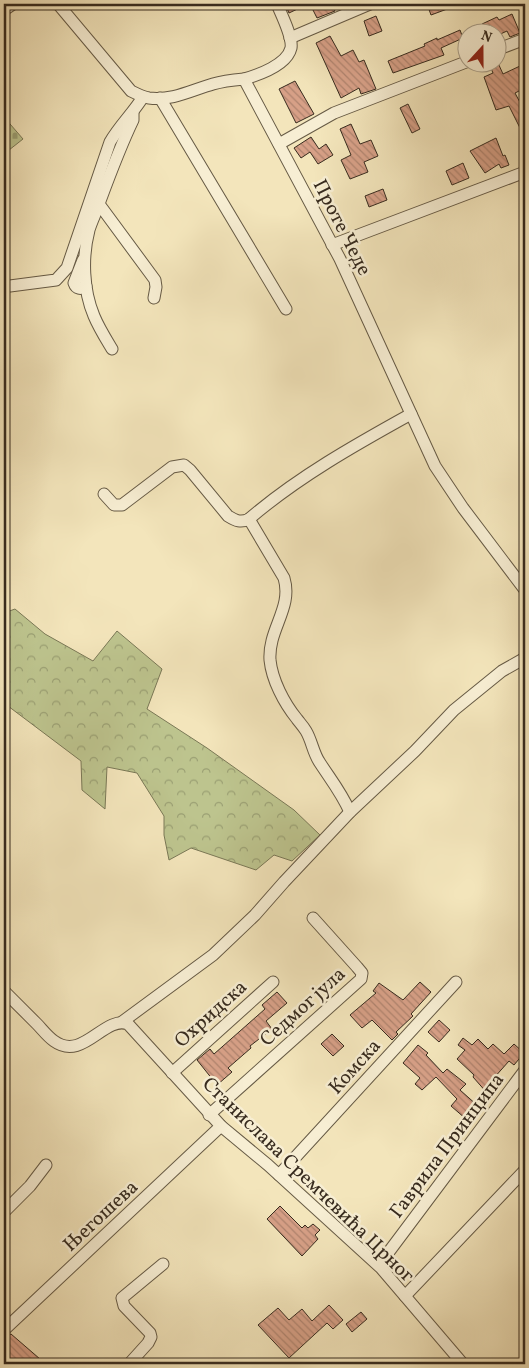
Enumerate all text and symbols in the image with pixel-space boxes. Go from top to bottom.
north arrow [456,22,506,72]
text: N [478,27,494,48]
street label: Проте Чеде [305,175,377,281]
street label: Седмог јула [254,961,353,1054]
street label: Охридска [169,974,254,1055]
street label: Комска [323,1033,388,1101]
street label: Гаврила Принципа [384,1068,512,1225]
street label: Станислава Сремчевића Црног [195,1071,420,1290]
street label: Његошева [57,1174,145,1259]

